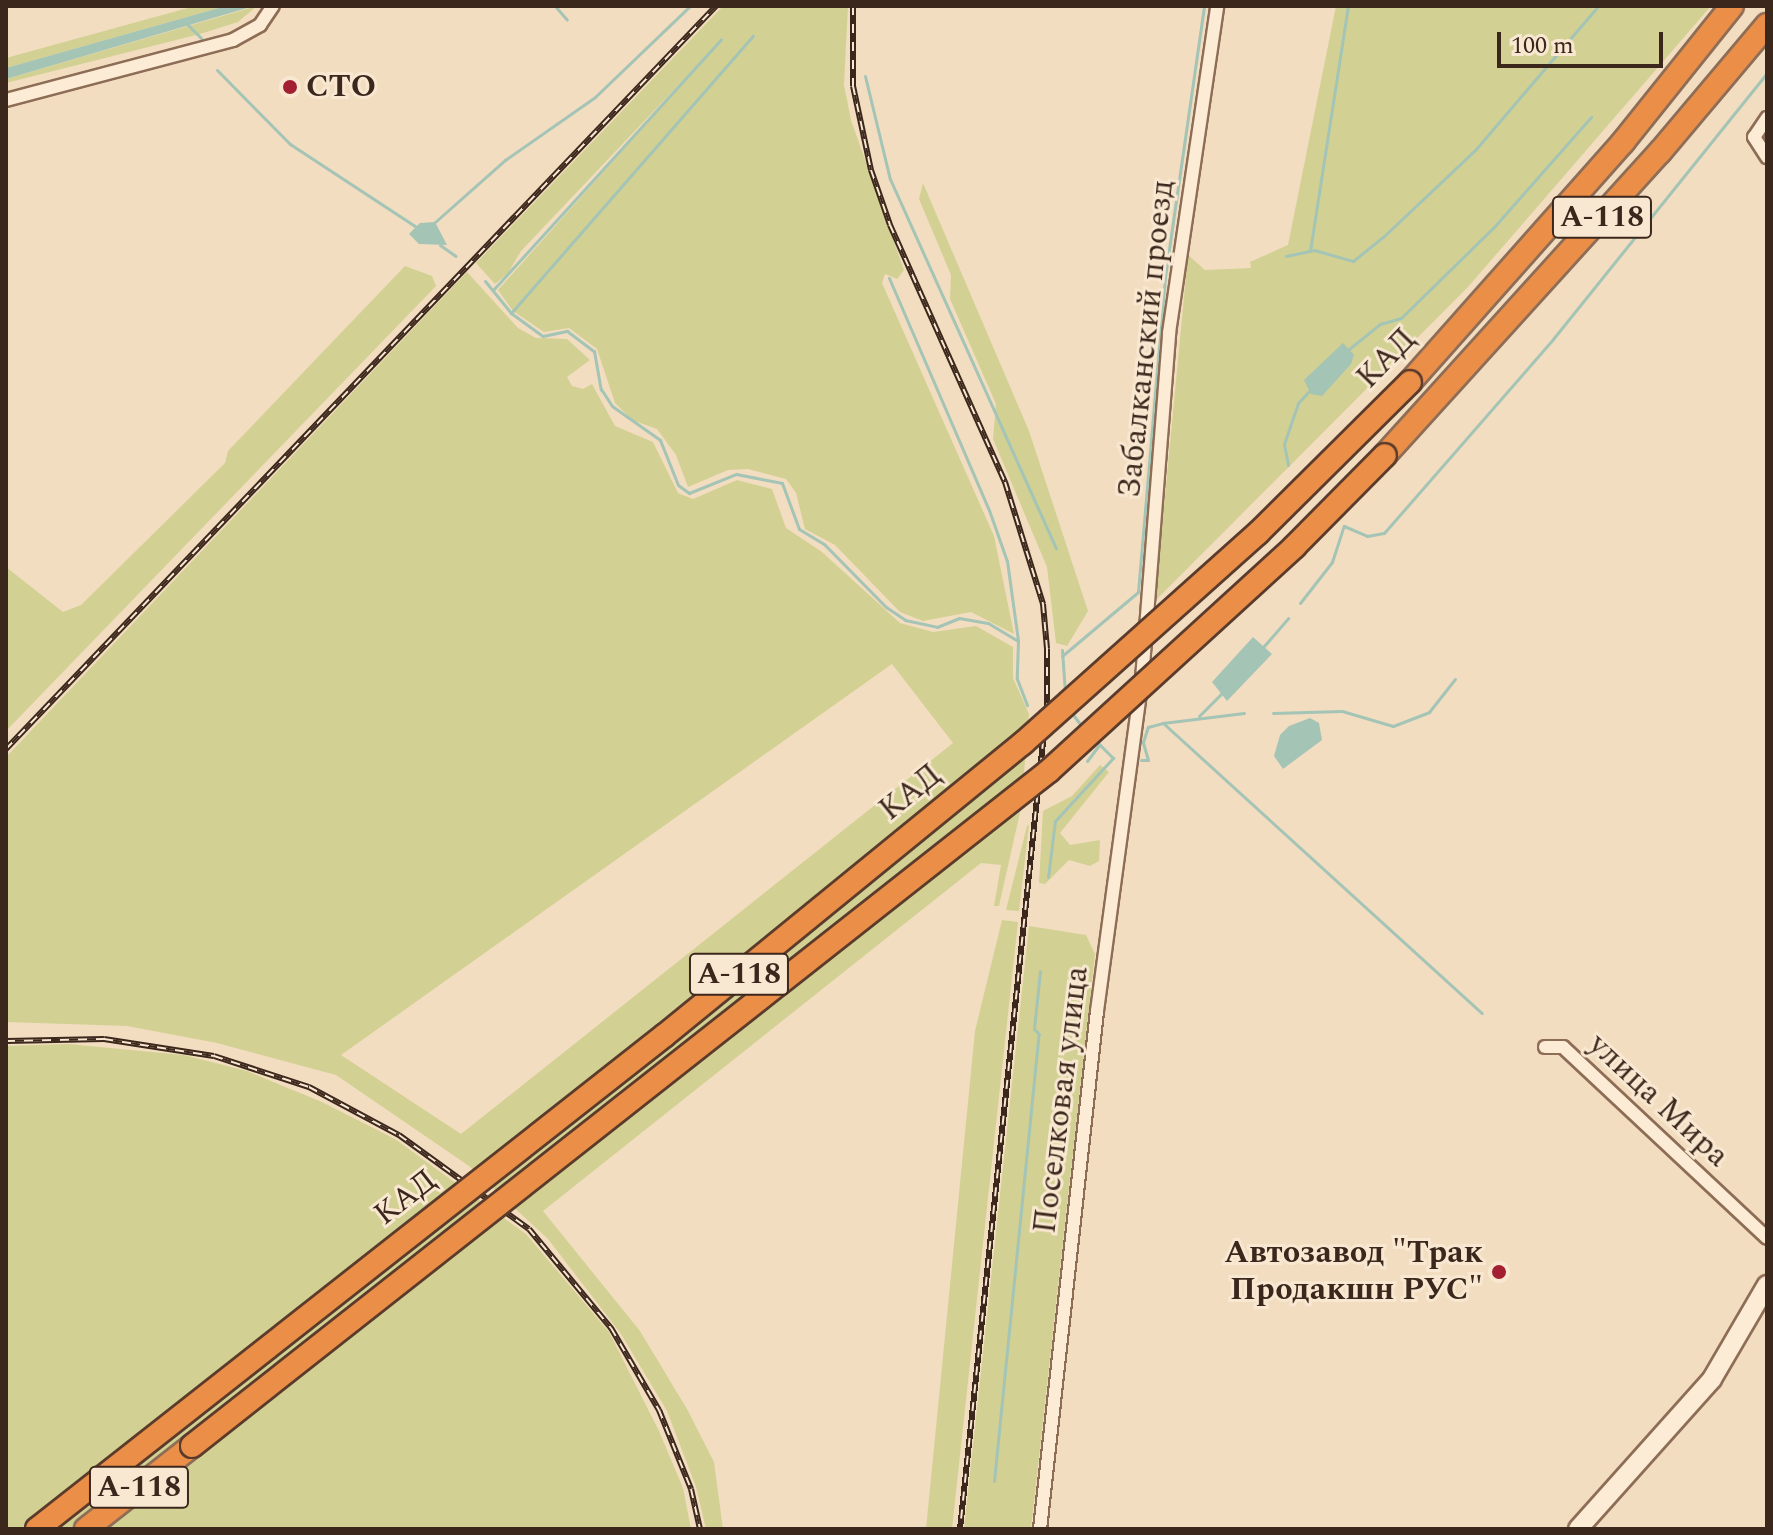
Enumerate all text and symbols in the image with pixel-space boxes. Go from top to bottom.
scale bar [1501,16,1667,66]
text: 100 m [1511,28,1574,64]
place label: СТО [306,68,376,106]
marker: СТО [281,78,299,96]
street label: Забалканский проезд [1111,178,1183,500]
road number: А-118 [1550,191,1654,243]
street label: КАД [1349,321,1425,397]
street label: КАД [872,756,950,830]
road number: А-118 [687,948,791,1000]
street label: Поселковая улица [1027,964,1097,1236]
street label: улица Мира [1580,1026,1736,1176]
street label: КАД [367,1162,445,1234]
place label: Автозавод "Трак Продакшн РУС" [1224,1235,1483,1310]
marker: Автозавод "Трак Продакшн РУС" [1490,1263,1508,1281]
road number: А-118 [87,1461,191,1513]

